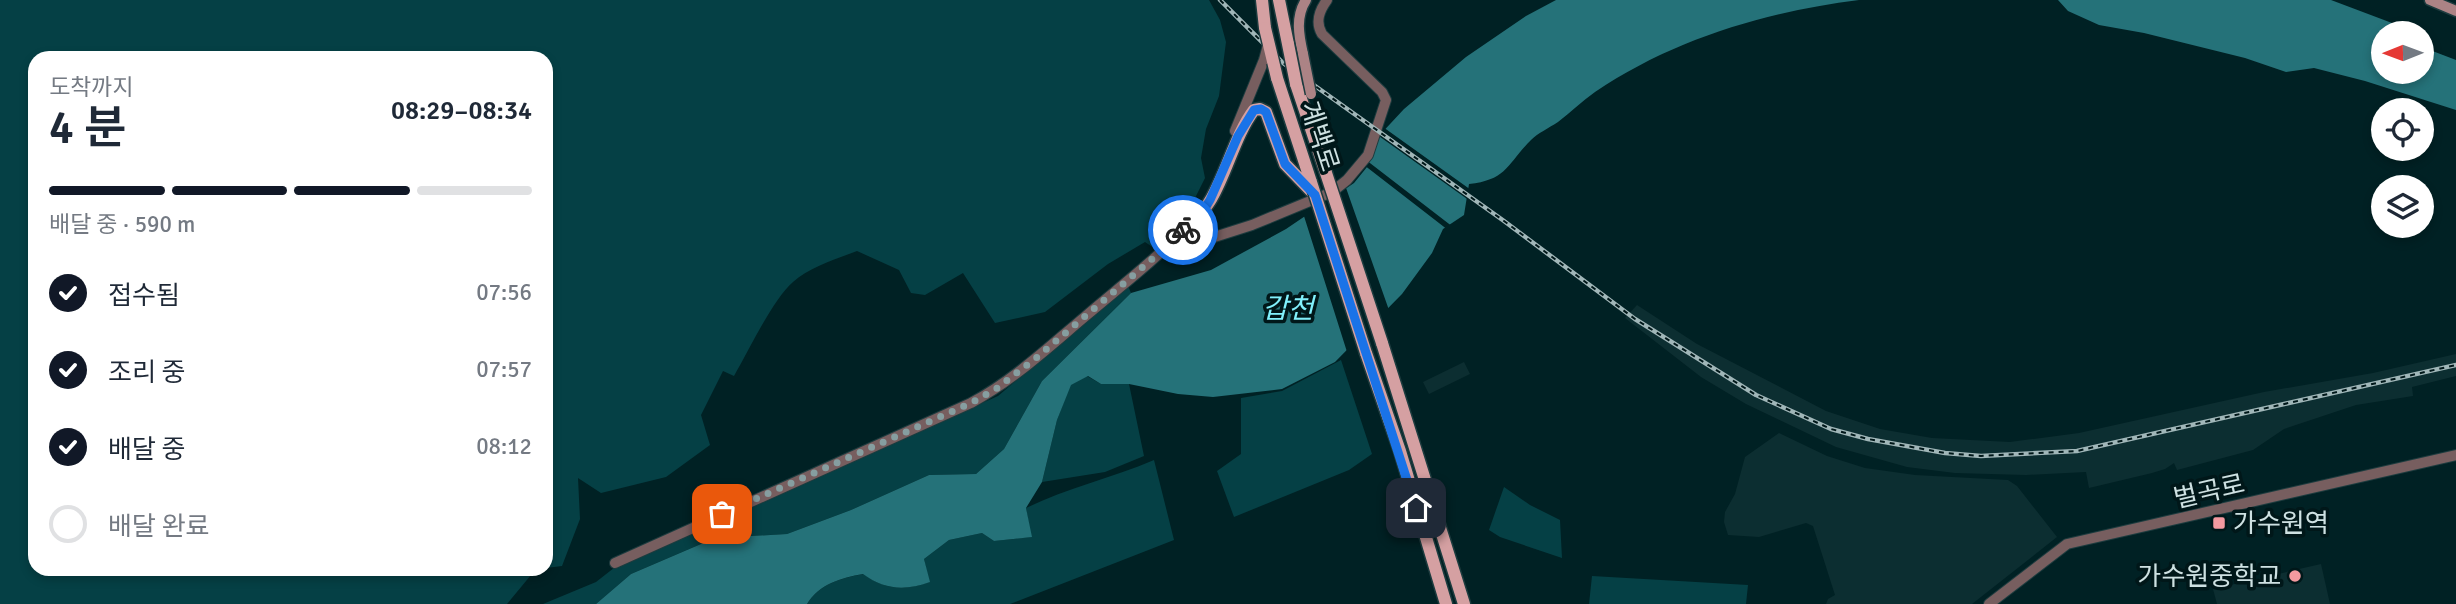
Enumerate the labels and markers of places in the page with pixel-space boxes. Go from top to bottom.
pin [1386,478,1446,538]
pin [692,484,752,544]
place label: 가수원역 [2233,508,2329,540]
marker: 가수원역 [2211,515,2227,531]
place label: 가수원중학교 [2137,561,2281,593]
marker: 가수원중학교 [2287,568,2303,584]

